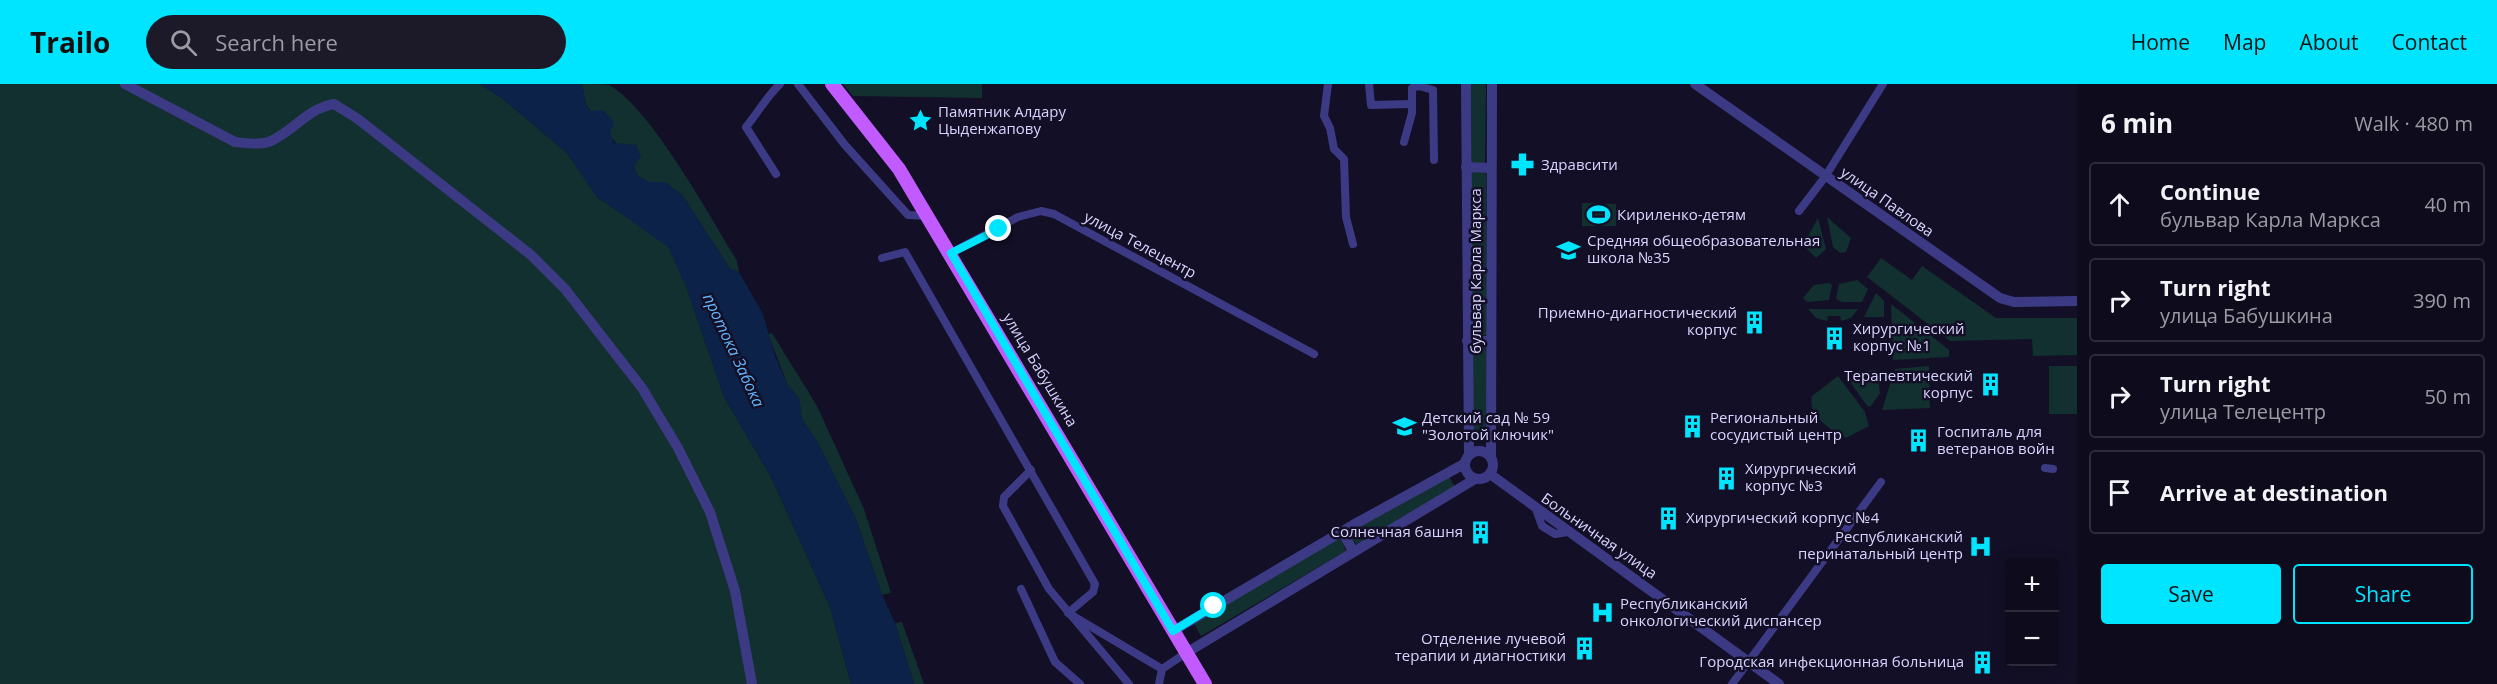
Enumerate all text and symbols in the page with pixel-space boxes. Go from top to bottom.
search box [146,15,566,69]
text: Trailo [30,23,110,61]
icon: search [167,26,200,59]
text: Search here [215,27,338,57]
text: Home [2131,28,2190,56]
text: Map [2223,28,2266,56]
text: About [2299,28,2359,56]
text: Contact [2392,28,2467,56]
place label: Памятник Алдару Цыденжапову [938,101,1066,138]
text: 6 min [2101,105,2173,141]
place icon: Памятник Алдару Цыденжапову [907,108,933,134]
text: Walk · 480 m [2354,110,2473,137]
pharmacy icon: Здравсити [1510,152,1536,178]
place label: Здравсити [1541,154,1618,174]
street label: улица Павлова [1837,162,1938,241]
text: Continue [2160,176,2260,206]
street label: бульвар Карла Маркса [1465,188,1485,354]
icon: ahead [2103,188,2136,221]
text: 40 m [2424,191,2471,218]
sports icon: Кириленко-детям [1586,202,1612,228]
place label: Кириленко-детям [1617,204,1746,224]
street label: улица Телецентр [1081,206,1200,282]
text: бульвар Карла Маркса [2160,206,2381,233]
route end [985,215,1011,241]
place label: Средняя общеобразовательная школа №35 [1587,230,1820,267]
school or university icon: Средняя общеобразовательная школа №35 [1556,237,1582,263]
text: Turn right [2160,272,2271,302]
icon: right [2103,284,2136,317]
text: 390 m [2413,287,2471,314]
water label: протока Забока [698,289,770,411]
place label: Приемно-диагностический корпус [1538,302,1737,339]
text: улица Бабушкина [2160,302,2333,329]
street label: улица Бабушкина [999,309,1083,430]
building icon: Приемно-диагностический корпус [1742,309,1768,335]
place label: Хирургический корпус №1 [1853,318,1965,355]
building icon: Хирургический корпус №1 [1822,325,1848,351]
place label: Терапевтический корпус [1844,365,1973,402]
text: Turn right [2160,368,2271,398]
building icon: Терапевтический корпус [1978,372,2004,398]
icon: right [2103,380,2136,413]
text: 50 m [2424,383,2471,410]
text: улица Телецентр [2160,398,2326,425]
place label: Детский сад № 59 "Золотой ключик" [1422,407,1554,444]
place label: Региональный сосудистый центр [1710,407,1842,444]
school or university icon: Детский сад № 59 "Золотой ключик" [1391,414,1417,440]
building icon: Региональный сосудистый центр [1679,414,1705,440]
place label: Госпиталь для ветеранов войн [1937,421,2055,458]
building icon: Госпиталь для ветеранов войн [1906,428,1932,454]
place label: Хирургический корпус №3 [1745,458,1857,495]
building icon: Хирургический корпус №3 [1714,465,1740,491]
icon: arrive [2103,476,2136,509]
text: Arrive at destination [2160,477,2388,507]
street label: Больничная улица [1538,488,1661,583]
building icon: Хирургический корпус №4 [1655,505,1681,531]
place label: Хирургический корпус №4 [1686,507,1880,527]
building icon: Солнечная башня [1468,519,1494,545]
place label: Солнечная башня [1330,521,1463,541]
place label: Республиканский перинатальный центр [1798,526,1963,563]
hospital icon: Республиканский перинатальный центр [1968,533,1994,559]
map controls [2005,558,2059,666]
button: + [2005,558,2059,612]
button: Save [2101,564,2281,624]
button: Share [2293,564,2473,624]
route start [1200,592,1226,618]
place label: Республиканский онкологический диспансер [1620,593,1822,630]
hospital icon: Республиканский онкологический диспансер [1589,600,1615,626]
button: − [2005,612,2059,666]
place label: Отделение лучевой терапии и диагностики [1395,628,1566,665]
building icon: Отделение лучевой терапии и диагностики [1571,635,1597,661]
building icon: Городская инфекционная больница [1969,649,1995,675]
place label: Городская инфекционная больница [1699,651,1964,671]

